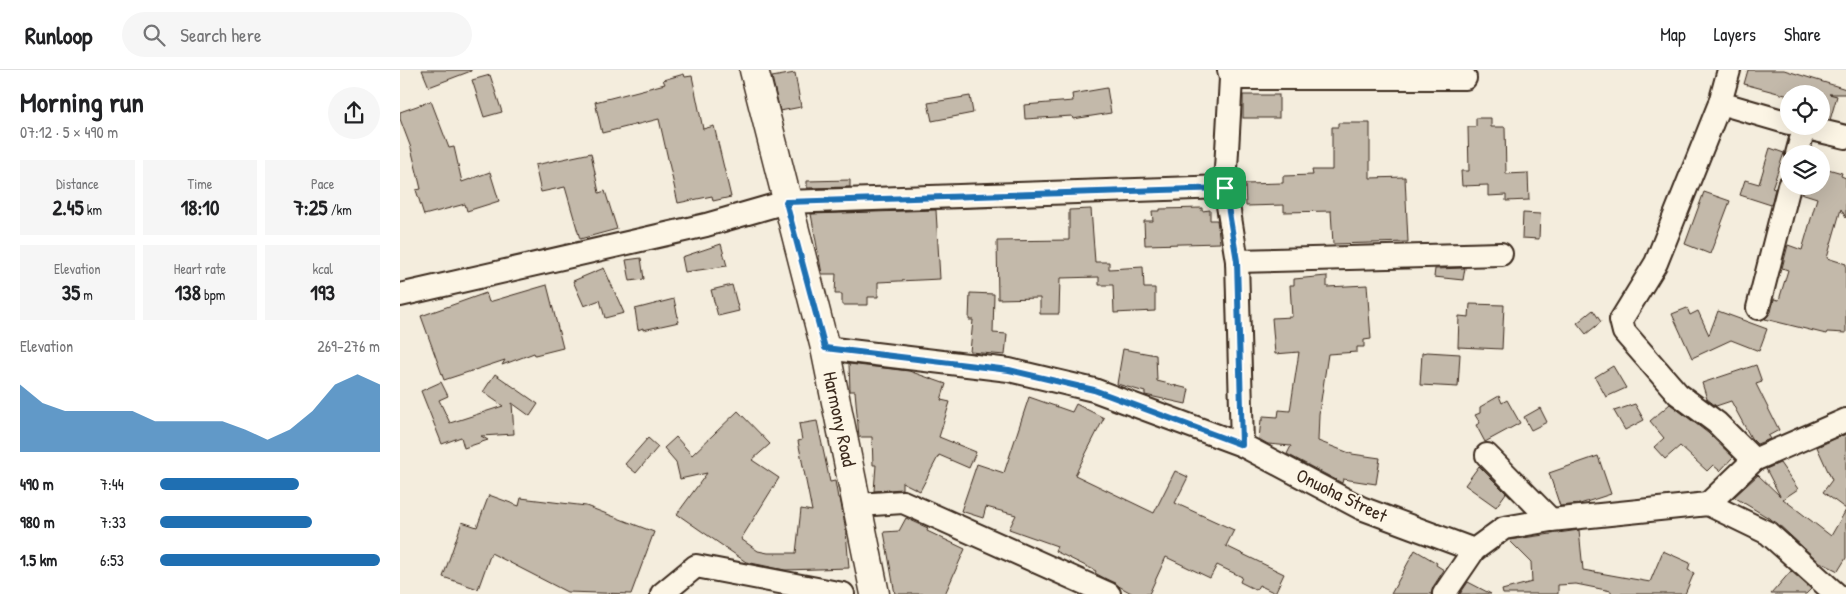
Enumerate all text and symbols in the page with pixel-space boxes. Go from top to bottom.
search box [122,12,472,57]
text: Runloop [25,19,92,51]
icon: search [140,21,168,49]
text: Search here [180,22,262,48]
text: Map [1660,22,1686,47]
text: Layers [1714,22,1756,47]
text: Share [1784,22,1821,47]
text: Morning run [20,83,144,121]
map controls [1780,85,1830,195]
button: locate [1780,85,1830,135]
button: share [328,87,380,139]
text: 07:12 · 5 × 490 m [20,121,118,143]
button: layers [1780,145,1830,195]
pin [1204,167,1246,209]
text: Distance [56,174,99,193]
text: Time [188,174,212,193]
text: Pace [311,174,334,193]
icon: arrive [1211,174,1239,202]
text: 2.45 [53,193,84,222]
text: 18:10 [181,193,219,222]
text: 7:25 [293,193,327,222]
text: km [84,200,102,219]
text: /km [327,200,352,219]
text: Elevation [54,259,101,278]
text: Heart rate [174,259,226,278]
text: kcal [312,259,333,278]
text: 35 [62,278,80,307]
text: 138 [175,278,201,307]
text: 193 [310,278,335,307]
text: m [80,285,93,304]
text: bpm [201,285,225,304]
text: Elevation [20,335,73,357]
text: 269–276 m [317,335,380,357]
street label: Harmony Road [817,369,863,469]
street label: Onuoha Street [1292,462,1392,528]
text: 490 m [20,473,54,495]
text: 7:44 [100,473,124,495]
text: 980 m [20,511,55,533]
text: 7:33 [100,511,126,533]
text: 1.5 km [20,549,57,571]
text: 6:53 [100,549,124,571]

